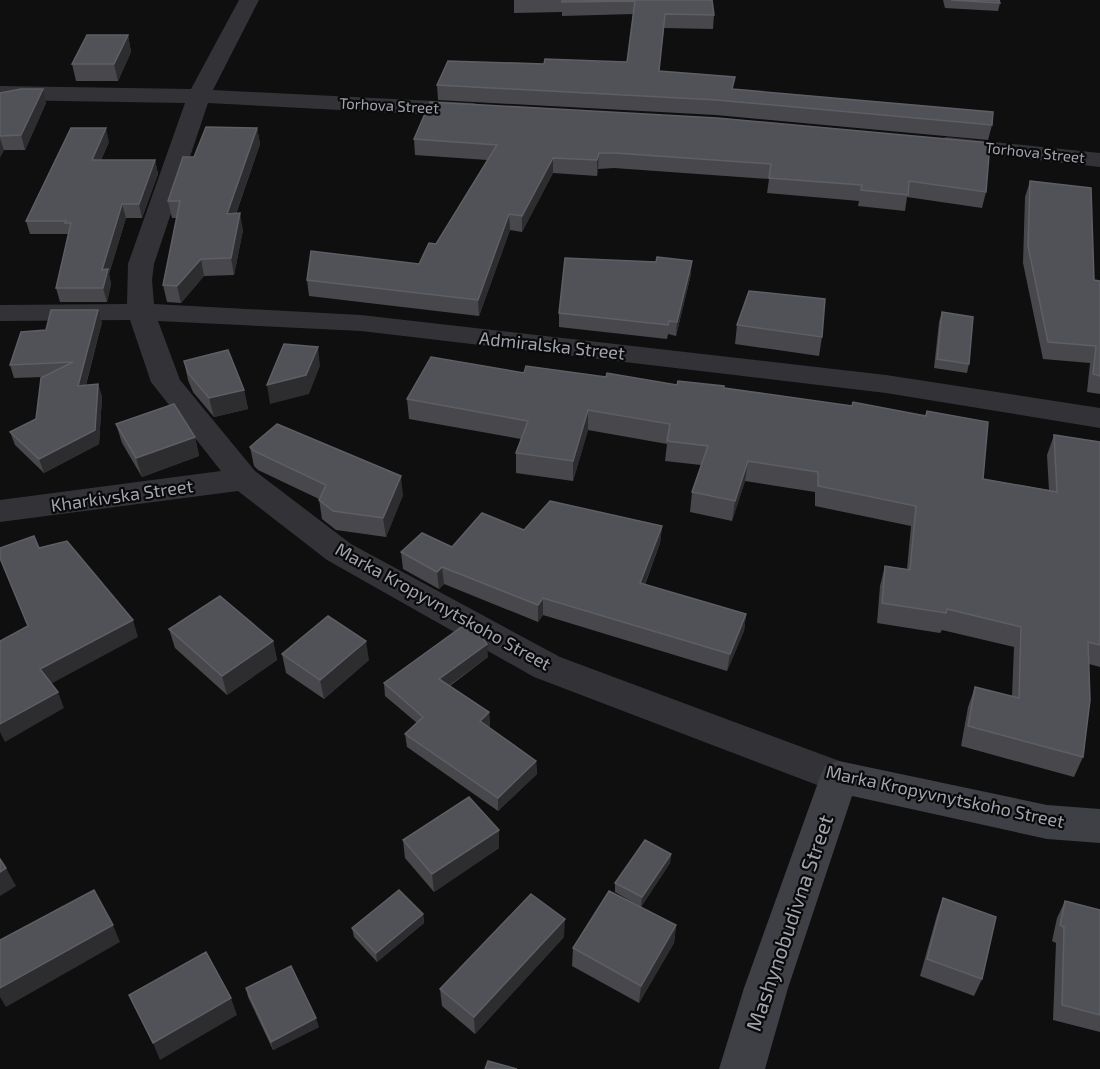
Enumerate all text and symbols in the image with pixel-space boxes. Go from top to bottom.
street label: Torhova Street [339,93,440,117]
street label: Torhova Street [985,138,1086,166]
street label: Admiralska Street [478,326,626,364]
street label: Kharkivska Street [49,474,195,516]
street label: Marka Kropyvnytskoho Street [332,538,555,675]
street label: Marka Kropyvnytskoho Street [824,760,1066,832]
street label: Mashynobudivna Street [740,811,837,1034]

